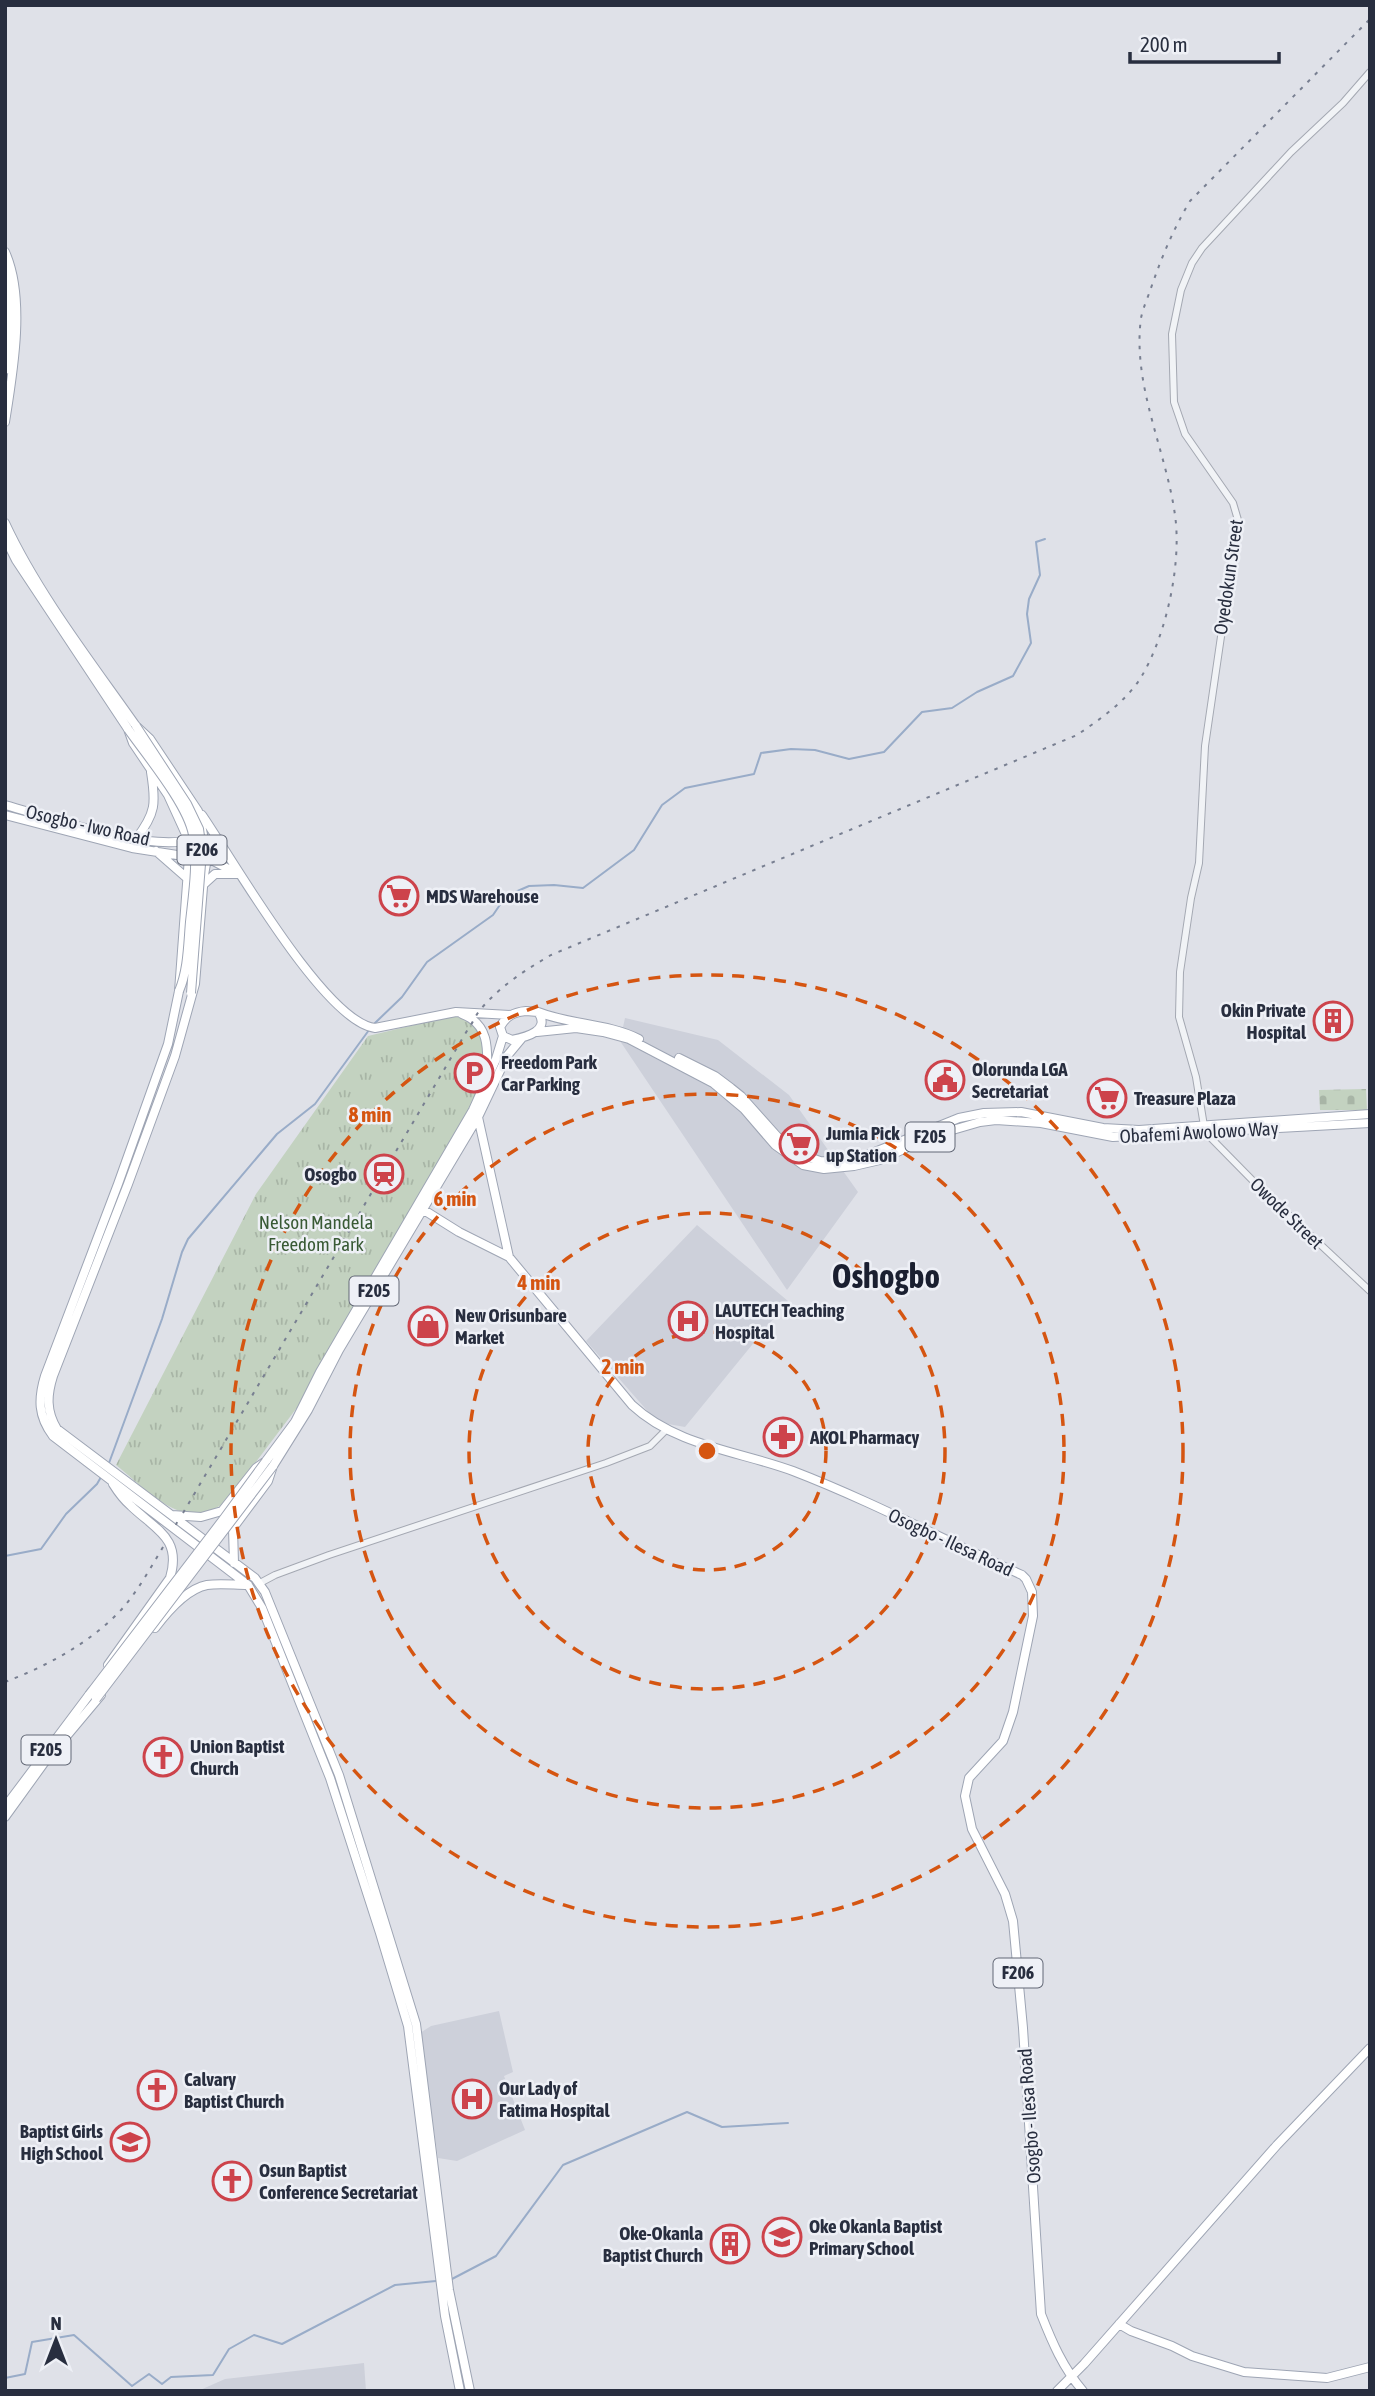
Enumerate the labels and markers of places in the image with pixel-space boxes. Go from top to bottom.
supermarket icon: MDS Warehouse [378,875,420,917]
place label: MDS Warehouse [426,885,539,907]
place label: Okin Private Hospital [1221,999,1307,1043]
building icon: Okin Private Hospital [1312,1000,1354,1042]
place label: Freedom Park Car Parking [501,1051,598,1095]
parking icon: Freedom Park Car Parking [453,1052,495,1094]
place label: Olorunda LGA Secretariat [972,1058,1068,1102]
public building icon: Olorunda LGA Secretariat [924,1059,966,1101]
supermarket icon: Treasure Plaza [1086,1077,1128,1119]
place label: Treasure Plaza [1134,1087,1236,1109]
place label: Jumia Pick up Station [825,1122,900,1166]
supermarket icon: Jumia Pick up Station [778,1123,820,1165]
station icon: Osogbo [363,1153,405,1195]
place label: Osogbo [304,1163,357,1185]
place label: LAUTECH Teaching Hospital [715,1299,845,1343]
hospital icon: LAUTECH Teaching Hospital [667,1300,709,1342]
place label: New Orisunbare Market [455,1304,567,1348]
shop icon: New Orisunbare Market [407,1305,449,1347]
pharmacy icon: AKOL Pharmacy [762,1416,804,1458]
place label: AKOL Pharmacy [809,1426,920,1448]
centre of rings [695,1439,719,1463]
place label: Union Baptist Church [190,1735,285,1779]
church icon: Union Baptist Church [142,1736,184,1778]
place label: Calvary Baptist Church [184,2068,284,2112]
church icon: Calvary Baptist Church [136,2069,178,2111]
place label: Our Lady of Fatima Hospital [499,2077,610,2121]
hospital icon: Our Lady of Fatima Hospital [451,2078,493,2120]
place label: Baptist Girls High School [20,2120,104,2164]
school or university icon: Baptist Girls High School [109,2121,151,2163]
place label: Osun Baptist Conference Secretariat [259,2159,418,2203]
church icon: Osun Baptist Conference Secretariat [211,2160,253,2202]
place label: Oke Okanla Baptist Primary School [809,2215,943,2259]
school or university icon: Oke Okanla Baptist Primary School [761,2216,803,2258]
place label: Oke-Okanla Baptist Church [603,2222,703,2266]
building icon: Oke-Okanla Baptist Church [709,2223,751,2265]

